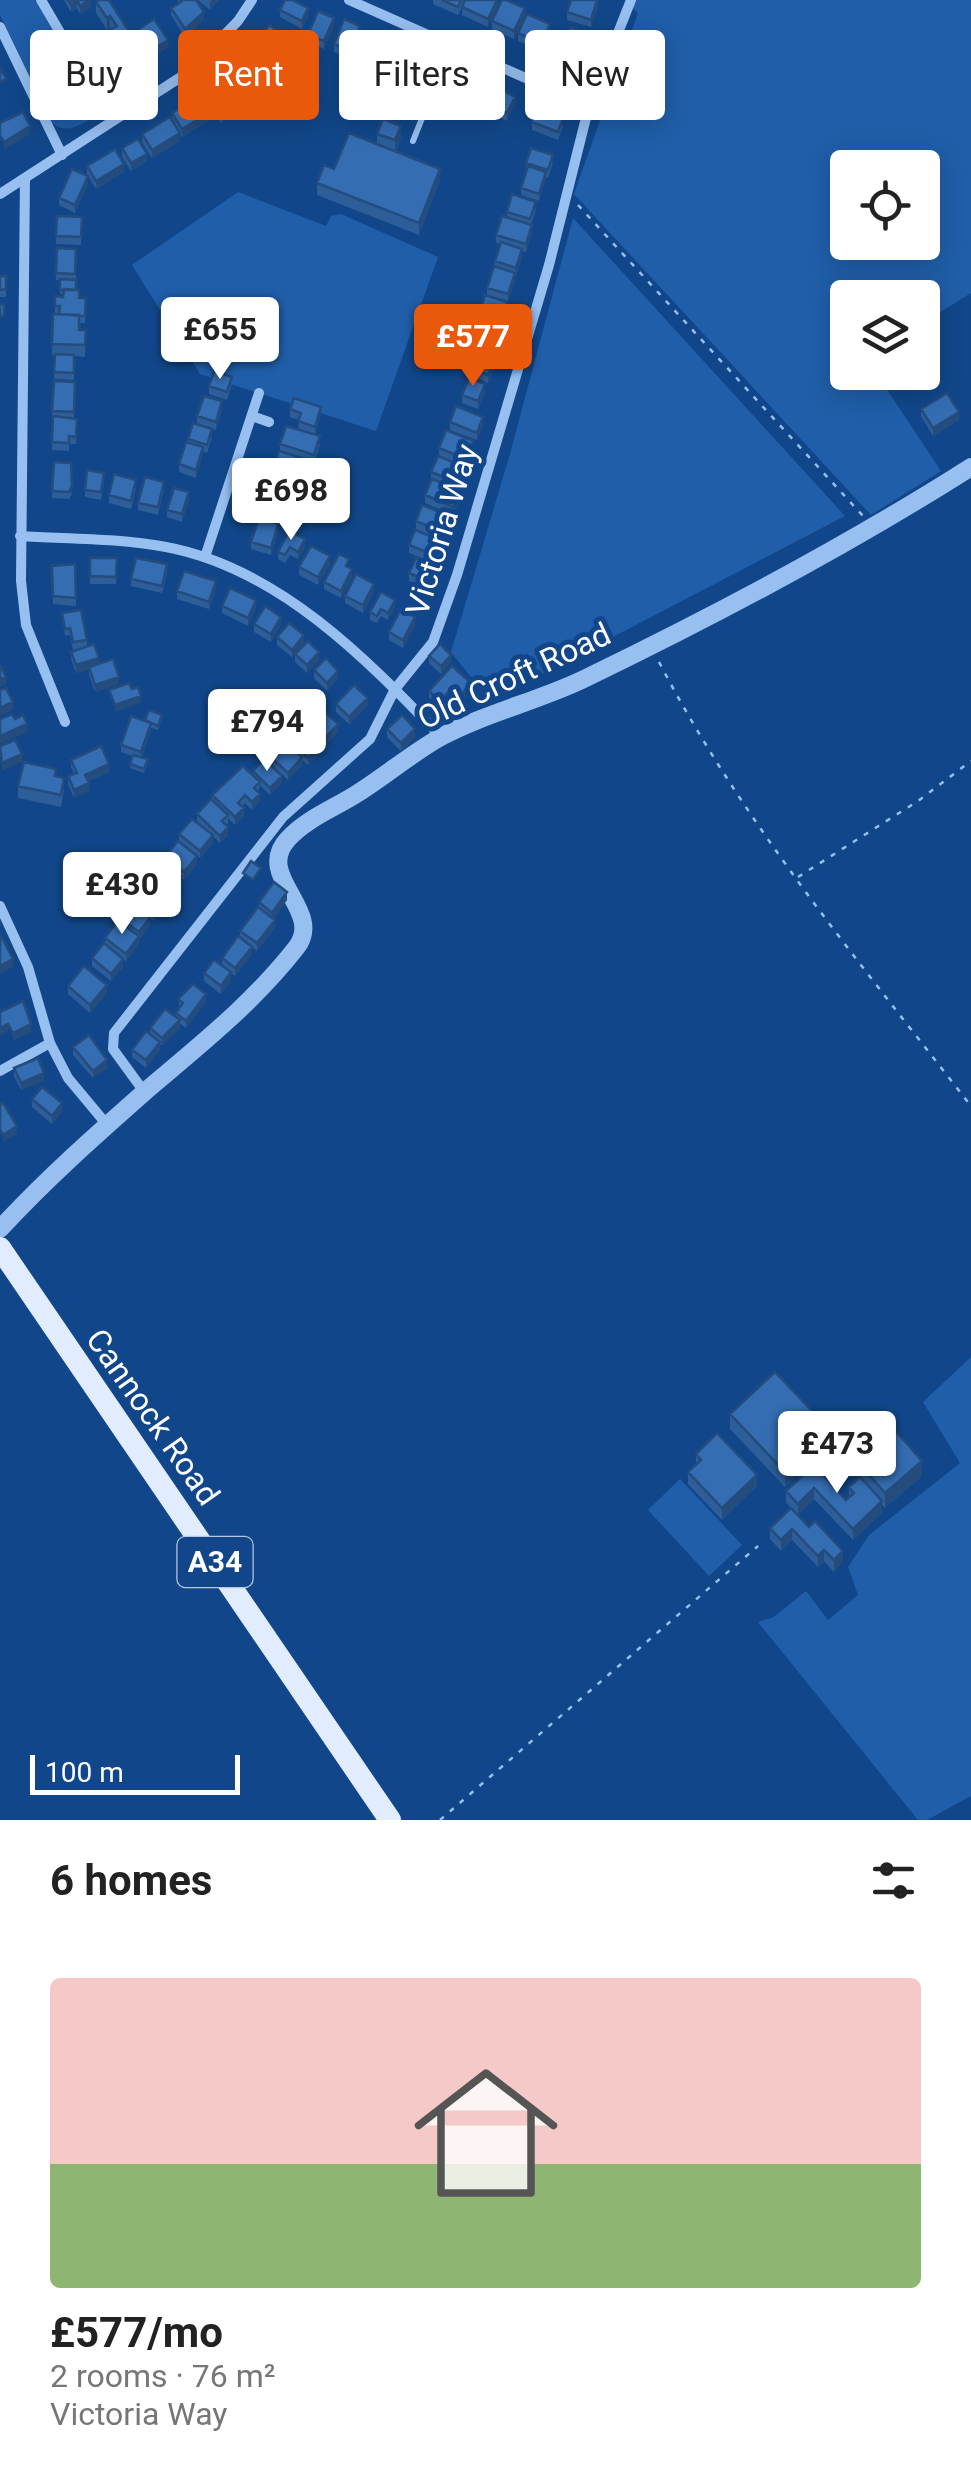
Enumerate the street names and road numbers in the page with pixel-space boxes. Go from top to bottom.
street label: Victoria Way [398,440,486,620]
street label: Old Croft Road [412,615,616,737]
street label: Cannock Road [78,1322,228,1512]
road number: A34 [178,1537,252,1587]

